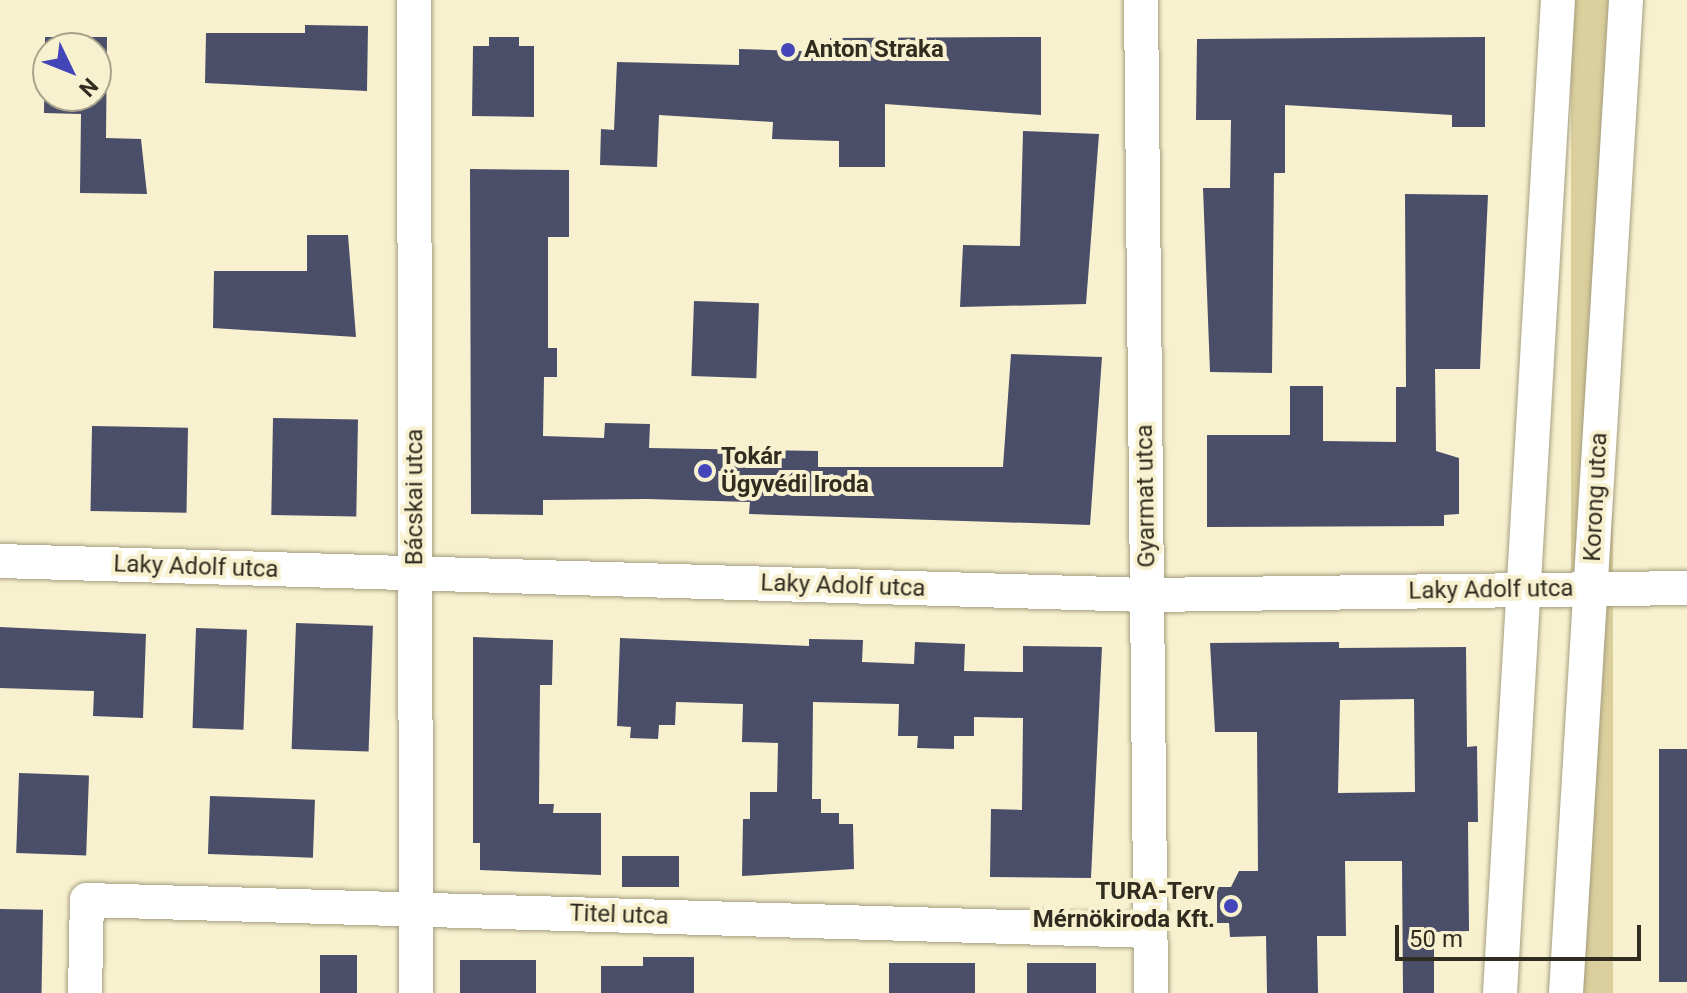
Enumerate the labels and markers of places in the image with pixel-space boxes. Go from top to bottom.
place label: Anton Straka [804,36,944,64]
marker: Anton Straka [779,41,797,59]
place label: Tokár Ügyvédi Iroda [721,443,869,499]
marker: Tokár Ügyvédi Iroda [696,462,714,480]
place label: TURA-Terv Mérnökiroda Kft. [1033,878,1215,934]
marker: TURA-Terv Mérnökiroda Kft. [1222,897,1240,915]

